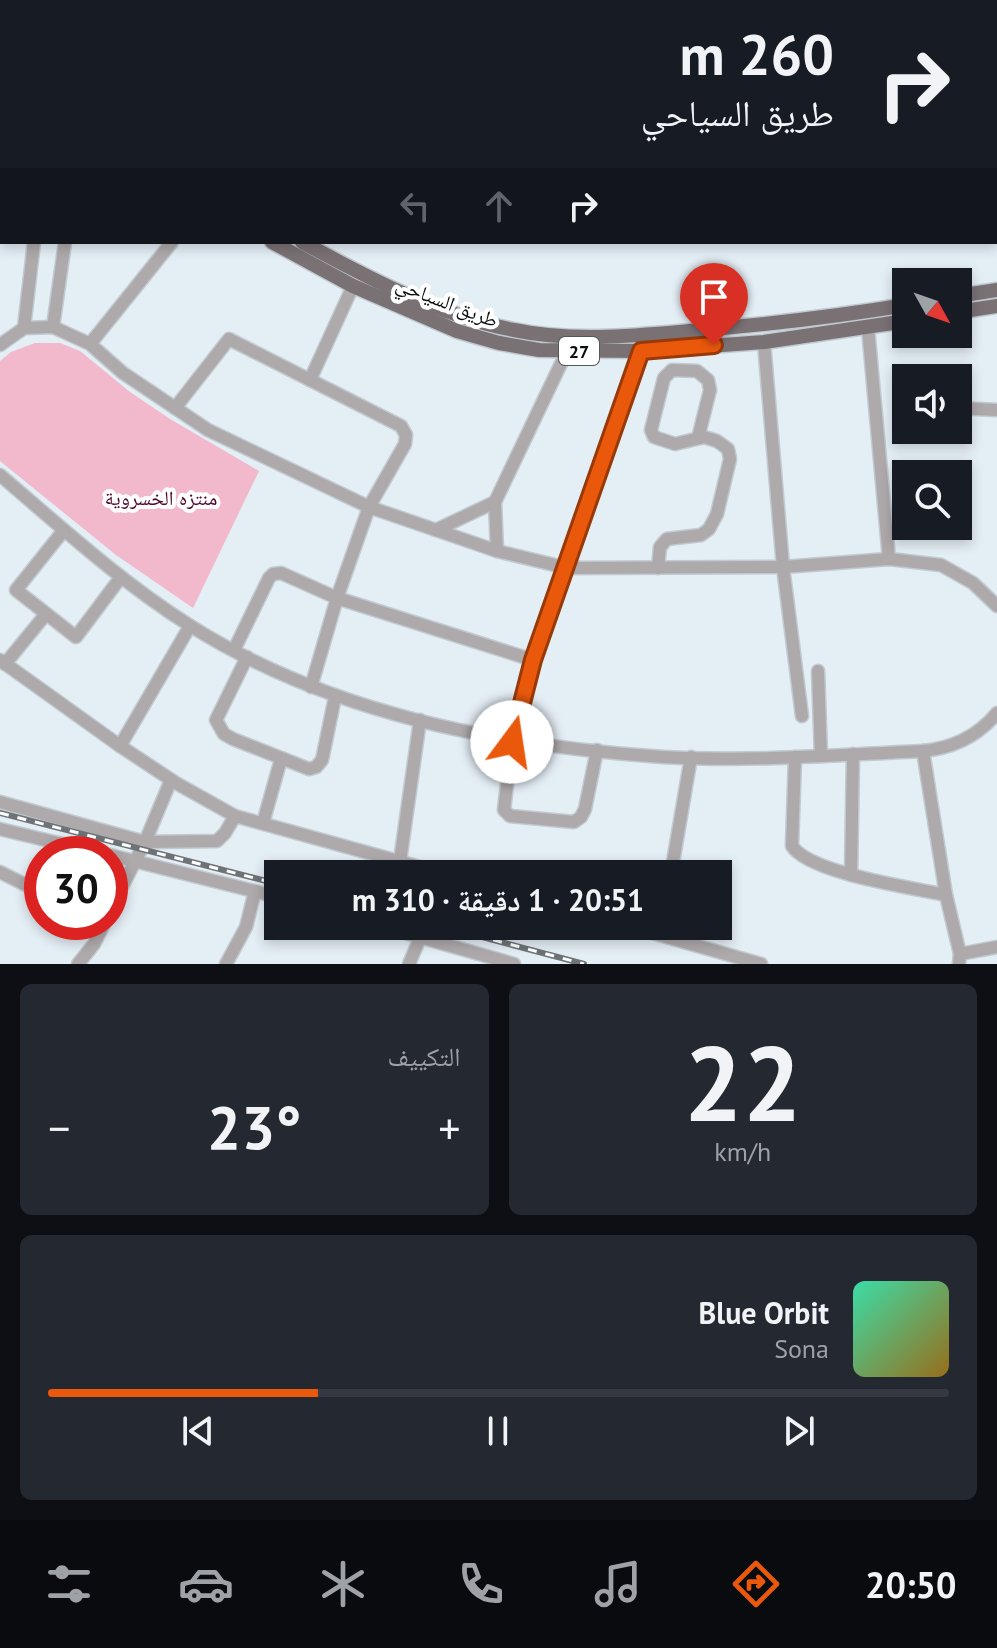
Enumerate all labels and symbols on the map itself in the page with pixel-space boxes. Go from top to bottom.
pin [680,263,748,345]
north arrow [892,268,972,348]
street label: طريق السياحي [391,271,502,336]
road number: 27 [559,337,599,365]
park label: منتزه الخسروية [105,485,217,511]
position arrow [470,700,554,784]
speed limit sign: 30 [24,836,128,940]

